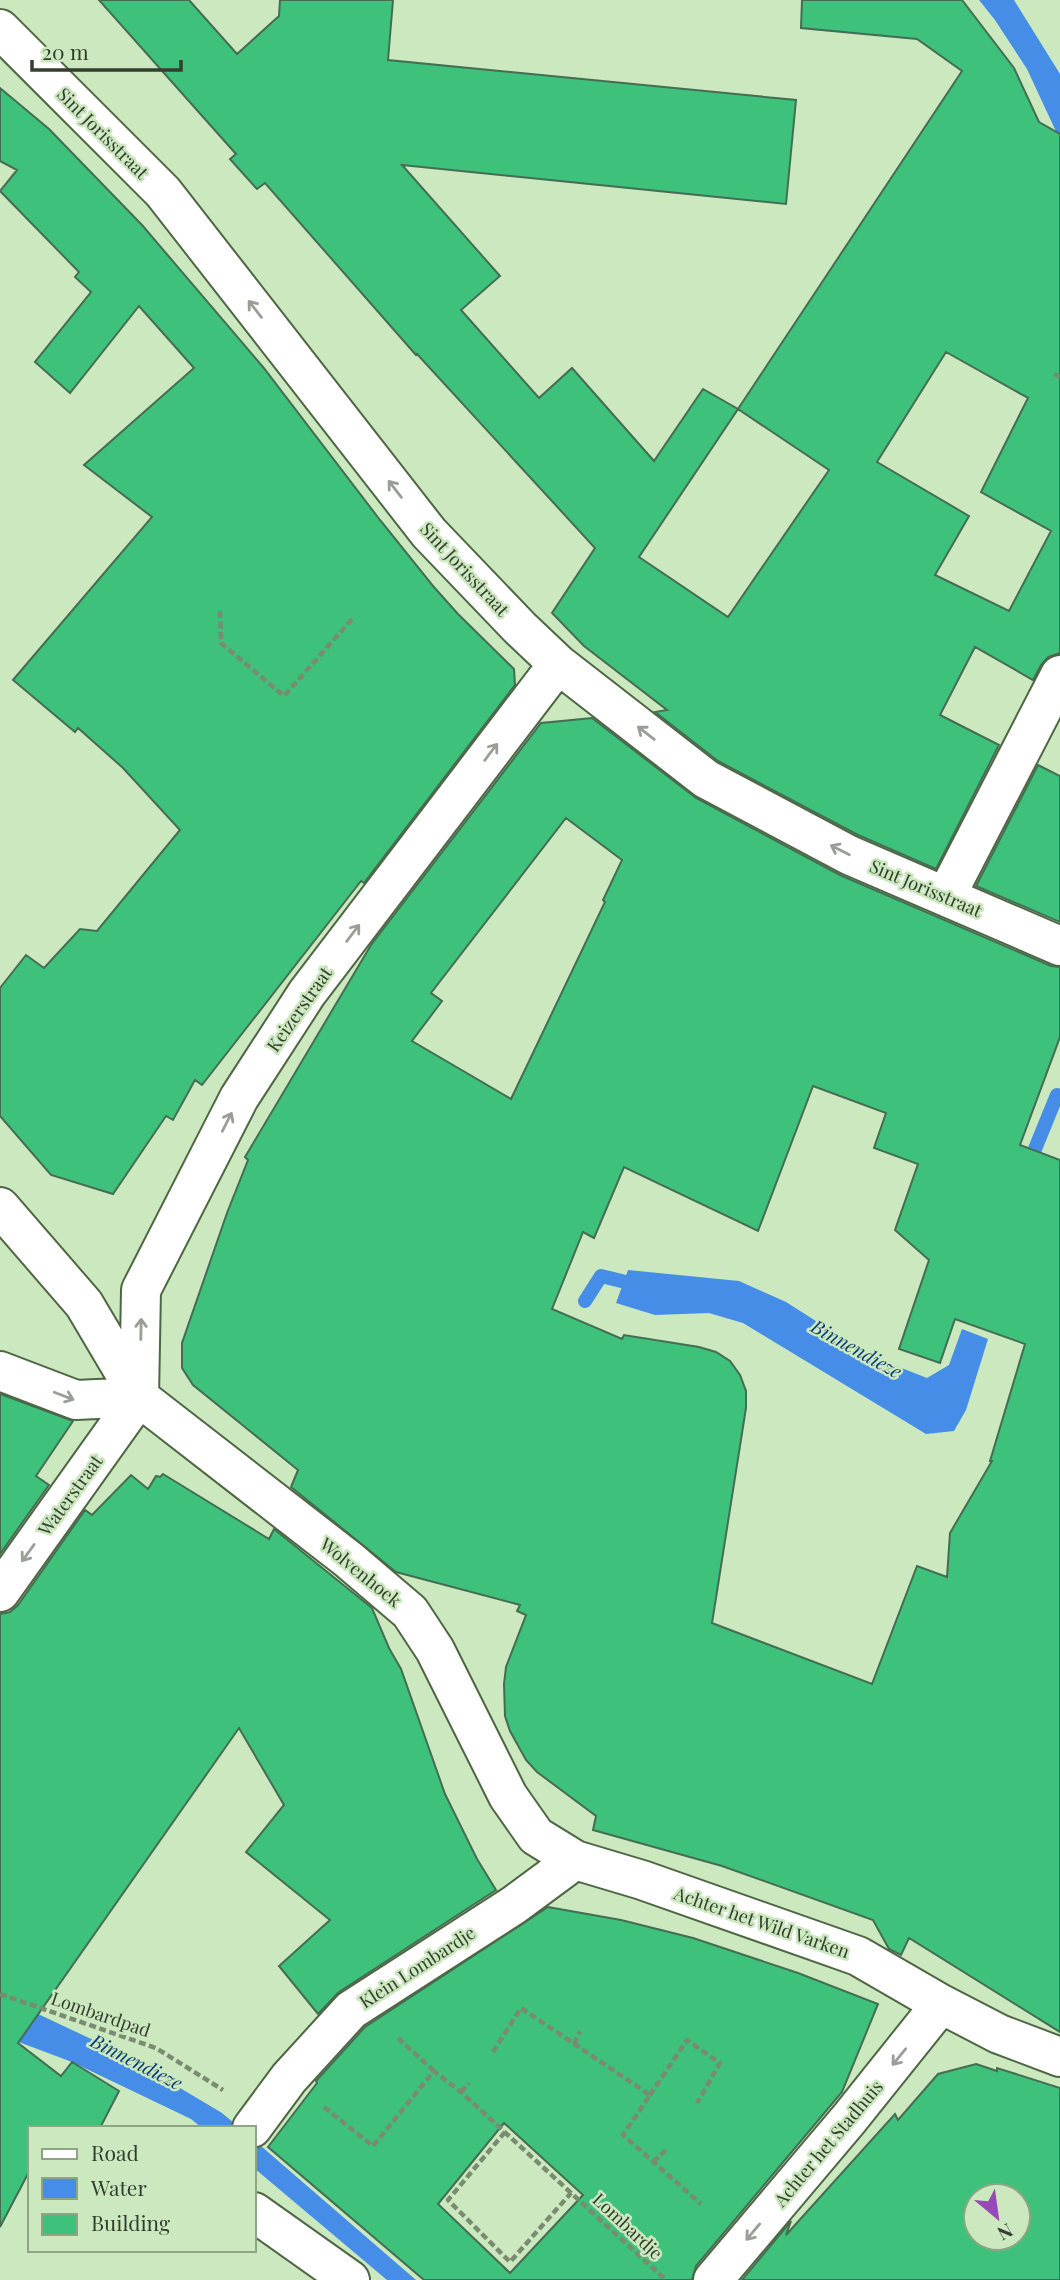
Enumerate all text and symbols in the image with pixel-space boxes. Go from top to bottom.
scale bar [32,28,180,72]
text: 20 m [42,37,89,65]
street label: Sint Jorisstraat [52,82,154,184]
one-way arrow [247,301,262,319]
one-way arrow [387,480,402,498]
street label: Sint Jorisstraat [415,517,515,621]
one-way arrow [638,725,656,740]
one-way arrow [483,744,498,762]
one-way arrow [830,843,851,857]
street label: Sint Jorisstraat [866,854,986,923]
one-way arrow [345,925,360,943]
street label: Keizerstraat [261,961,337,1056]
one-way arrow [220,1112,234,1133]
water label: Binnendieze [806,1312,907,1384]
one-way arrow [134,1318,147,1341]
one-way arrow [52,1390,74,1403]
street label: Waterstraat [32,1449,108,1541]
street label: Wolvenhoek [315,1531,407,1612]
one-way arrow [21,1543,36,1562]
street label: Achter het Wild Varken [670,1880,853,1963]
street label: Klein Lombardje [354,1920,480,2014]
street label: Lombardpad [48,1986,154,2042]
water label: Binnendieze [86,2026,187,2095]
one-way arrow [891,2048,906,2066]
street label: Achter het Stadhuis [767,2075,888,2212]
legend [28,2126,256,2252]
text: Road [91,2138,139,2166]
text: Water [90,2173,147,2201]
north arrow [962,2182,1032,2252]
street label: Lombardje [588,2187,668,2265]
text: Building [91,2208,170,2236]
text: N [993,2218,1018,2248]
one-way arrow [745,2223,761,2241]

